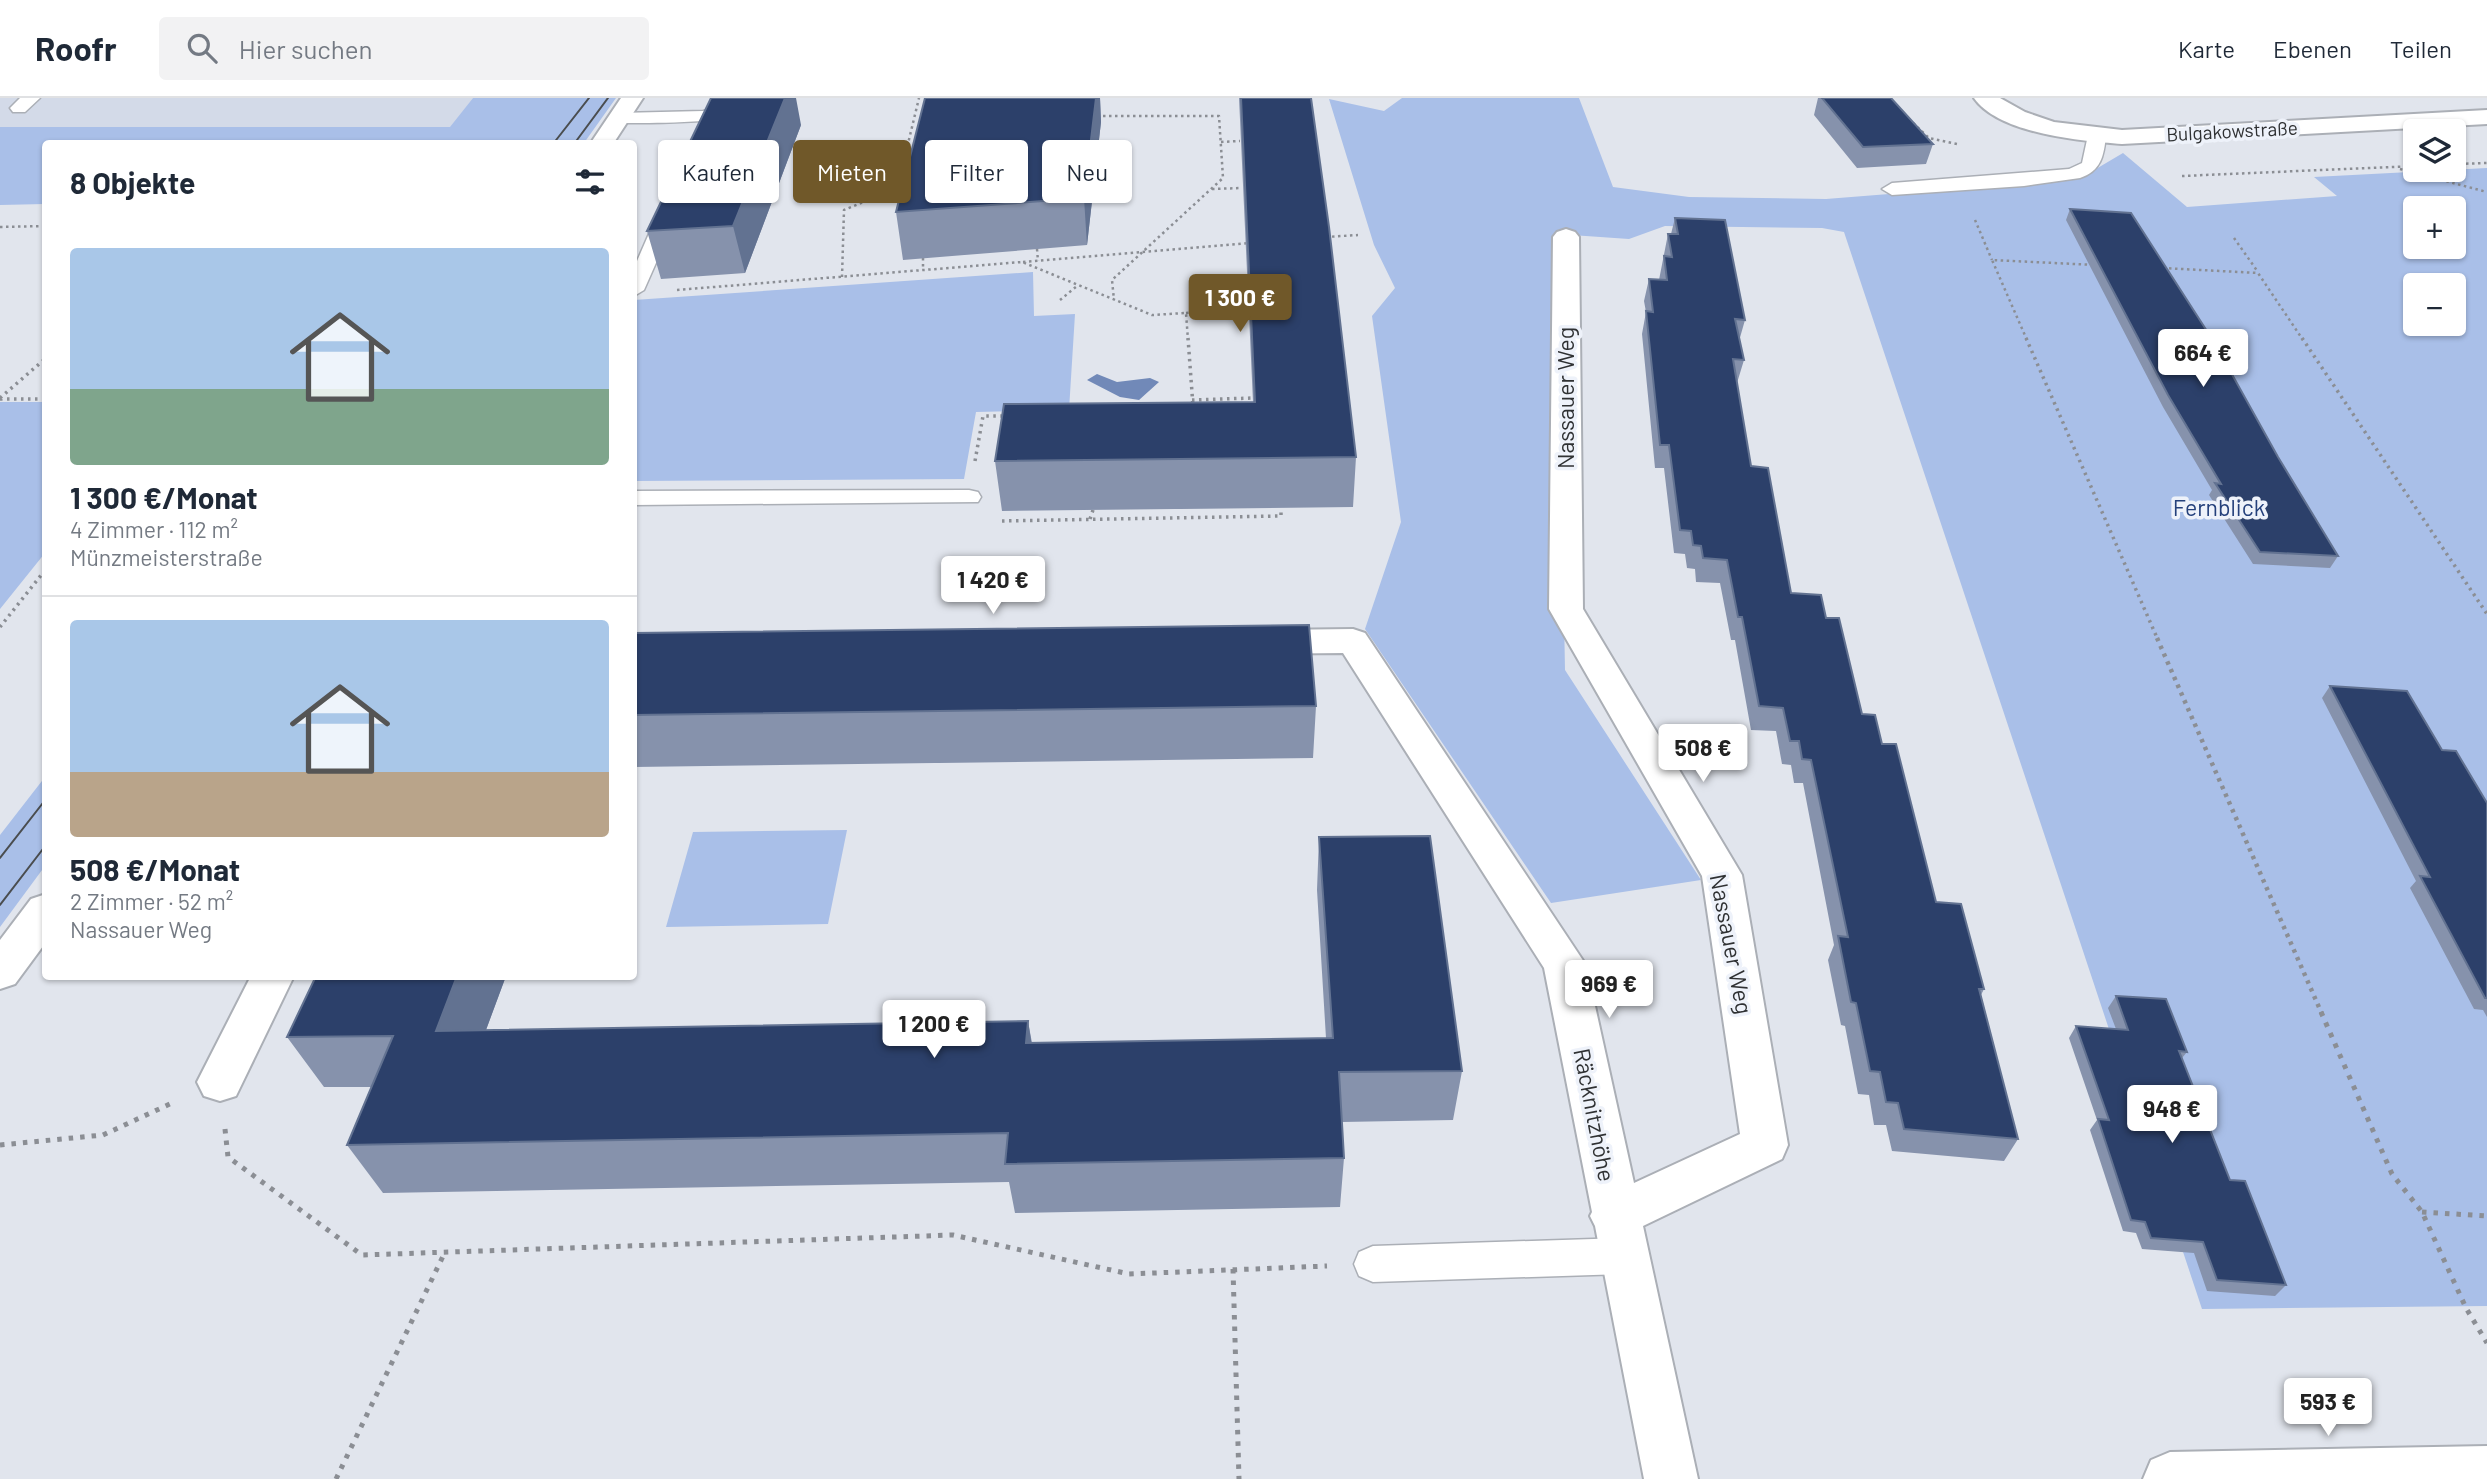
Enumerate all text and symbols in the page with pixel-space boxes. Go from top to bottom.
search box [159,17,649,80]
text: Roofr [35,28,117,68]
icon: search [183,29,221,67]
text: Hier suchen [239,33,373,64]
text: Karte [2178,34,2235,63]
text: Ebenen [2273,34,2352,63]
text: Teilen [2390,34,2452,63]
street label: Bulgakowstraße [2166,116,2298,145]
map controls [2403,119,2466,336]
button: layers [2403,119,2466,182]
chip: Kaufen [658,140,779,203]
chip: Mieten [793,140,911,203]
chip: Filter [925,140,1028,203]
chip: Neu [1042,140,1132,203]
icon: filters [571,163,609,201]
text: 8 Objekte [70,164,195,200]
button: + [2403,196,2466,259]
button: − [2403,273,2466,336]
pin: 1 300 € [1175,274,1305,334]
text: 1 300 € [1205,283,1275,311]
icon: home [277,294,403,420]
street label: Nassauer Weg [1551,327,1579,469]
pin: 664 € [2154,330,2252,389]
text: 664 € [2174,338,2232,366]
text: 1 300 €/Monat [70,479,258,515]
park label: Fernblick [2173,493,2265,521]
text: 4 Zimmer · 112 m² [70,515,238,543]
text: Münzmeisterstraße [70,543,263,571]
pin: 1 420 € [928,556,1058,616]
text: 1 420 € [957,565,1029,593]
icon: home [277,666,403,792]
pin: 508 € [1654,724,1752,784]
text: 508 € [1674,733,1732,761]
text: 508 €/Monat [70,851,240,887]
street label: Nassauer Weg [1705,871,1759,1016]
text: 2 Zimmer · 52 m² [70,887,233,915]
text: Nassauer Weg [70,915,212,943]
pin: 969 € [1560,960,1658,1020]
text: 969 € [1581,969,1637,997]
pin: 1 200 € [869,1000,999,1060]
text: 1 200 € [898,1009,970,1037]
street label: Räcknitzhöhe [1568,1046,1622,1184]
pin: 948 € [2123,1086,2221,1145]
text: 948 € [2143,1094,2201,1122]
pin: 593 € [2279,1378,2377,1438]
text: 593 € [2300,1387,2356,1415]

